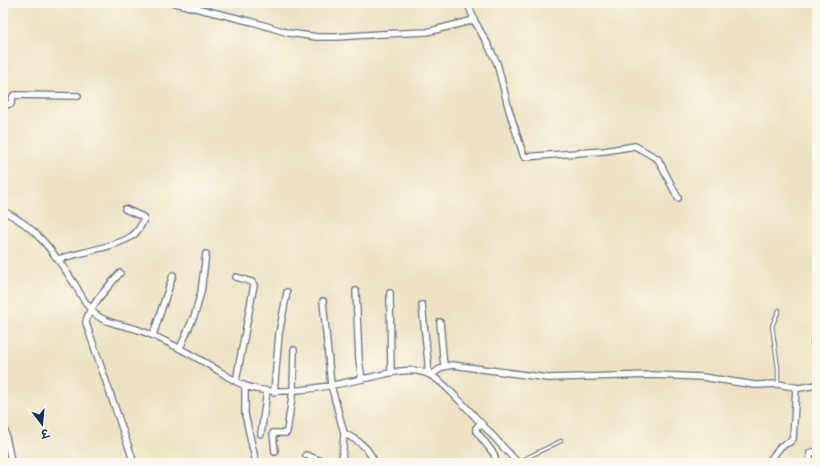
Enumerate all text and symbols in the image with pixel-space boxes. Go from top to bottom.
north arrow [22,404,62,444]
text: उ [38,426,51,441]

